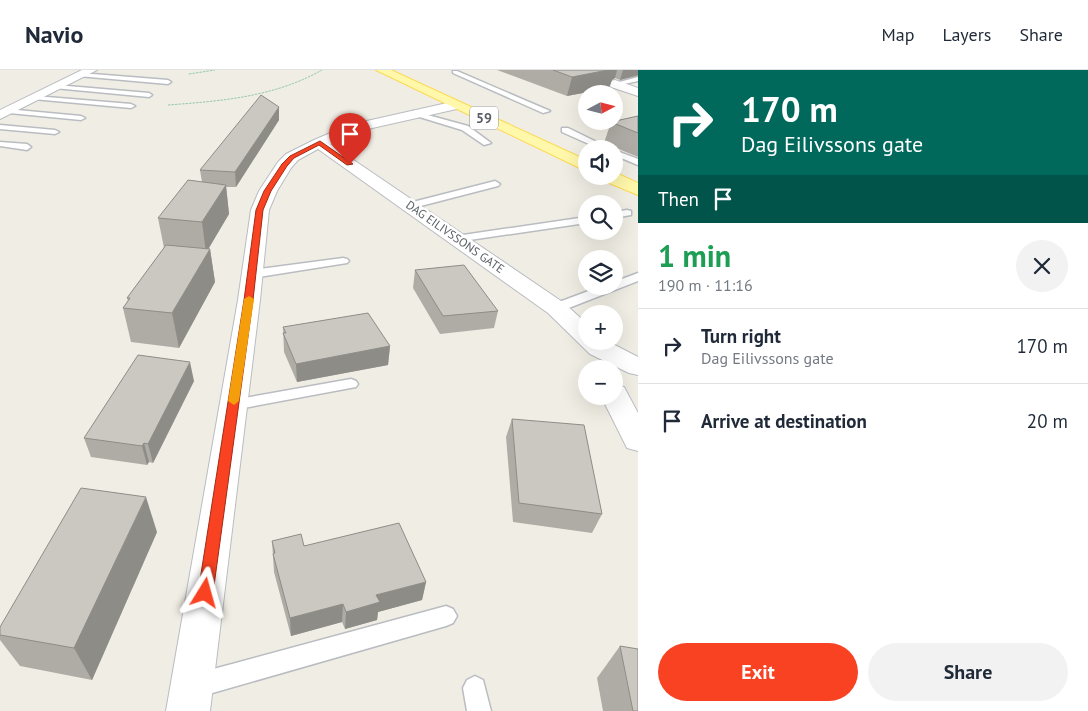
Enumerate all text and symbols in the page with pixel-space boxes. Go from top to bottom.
text: Navio [25,19,83,50]
text: Map [882,23,914,46]
text: Layers [942,23,991,46]
text: Share [1019,23,1063,46]
north arrow [578,85,622,130]
map controls [578,85,623,405]
text: 170 m [741,86,838,132]
icon: right [658,90,723,155]
road number: 59 [470,106,498,129]
pin [329,113,371,164]
icon: arrive [336,120,364,148]
text: Dag Eilivssons gate [741,130,923,158]
button: sound [578,140,623,185]
icon: arrive [709,185,737,213]
text: Then [658,187,699,211]
button: search [578,195,623,240]
street label: DAG EILIVSSONS GATE [403,197,507,276]
text: 1 min [658,236,731,275]
button: close [1016,240,1068,292]
button: layers [578,250,623,295]
text: 190 m · 11:16 [658,275,753,295]
button: + [578,305,623,350]
text: Turn right [701,324,781,348]
icon: right [658,332,686,360]
text: 170 m [1016,334,1068,358]
text: Dag Eilivssons gate [701,348,834,368]
button: − [578,360,623,405]
icon: arrive [658,407,686,435]
text: Arrive at destination [701,409,867,433]
text: 20 m [1027,409,1068,433]
position arrow [178,566,230,618]
button: Exit [658,643,858,701]
button: Share [868,643,1068,701]

